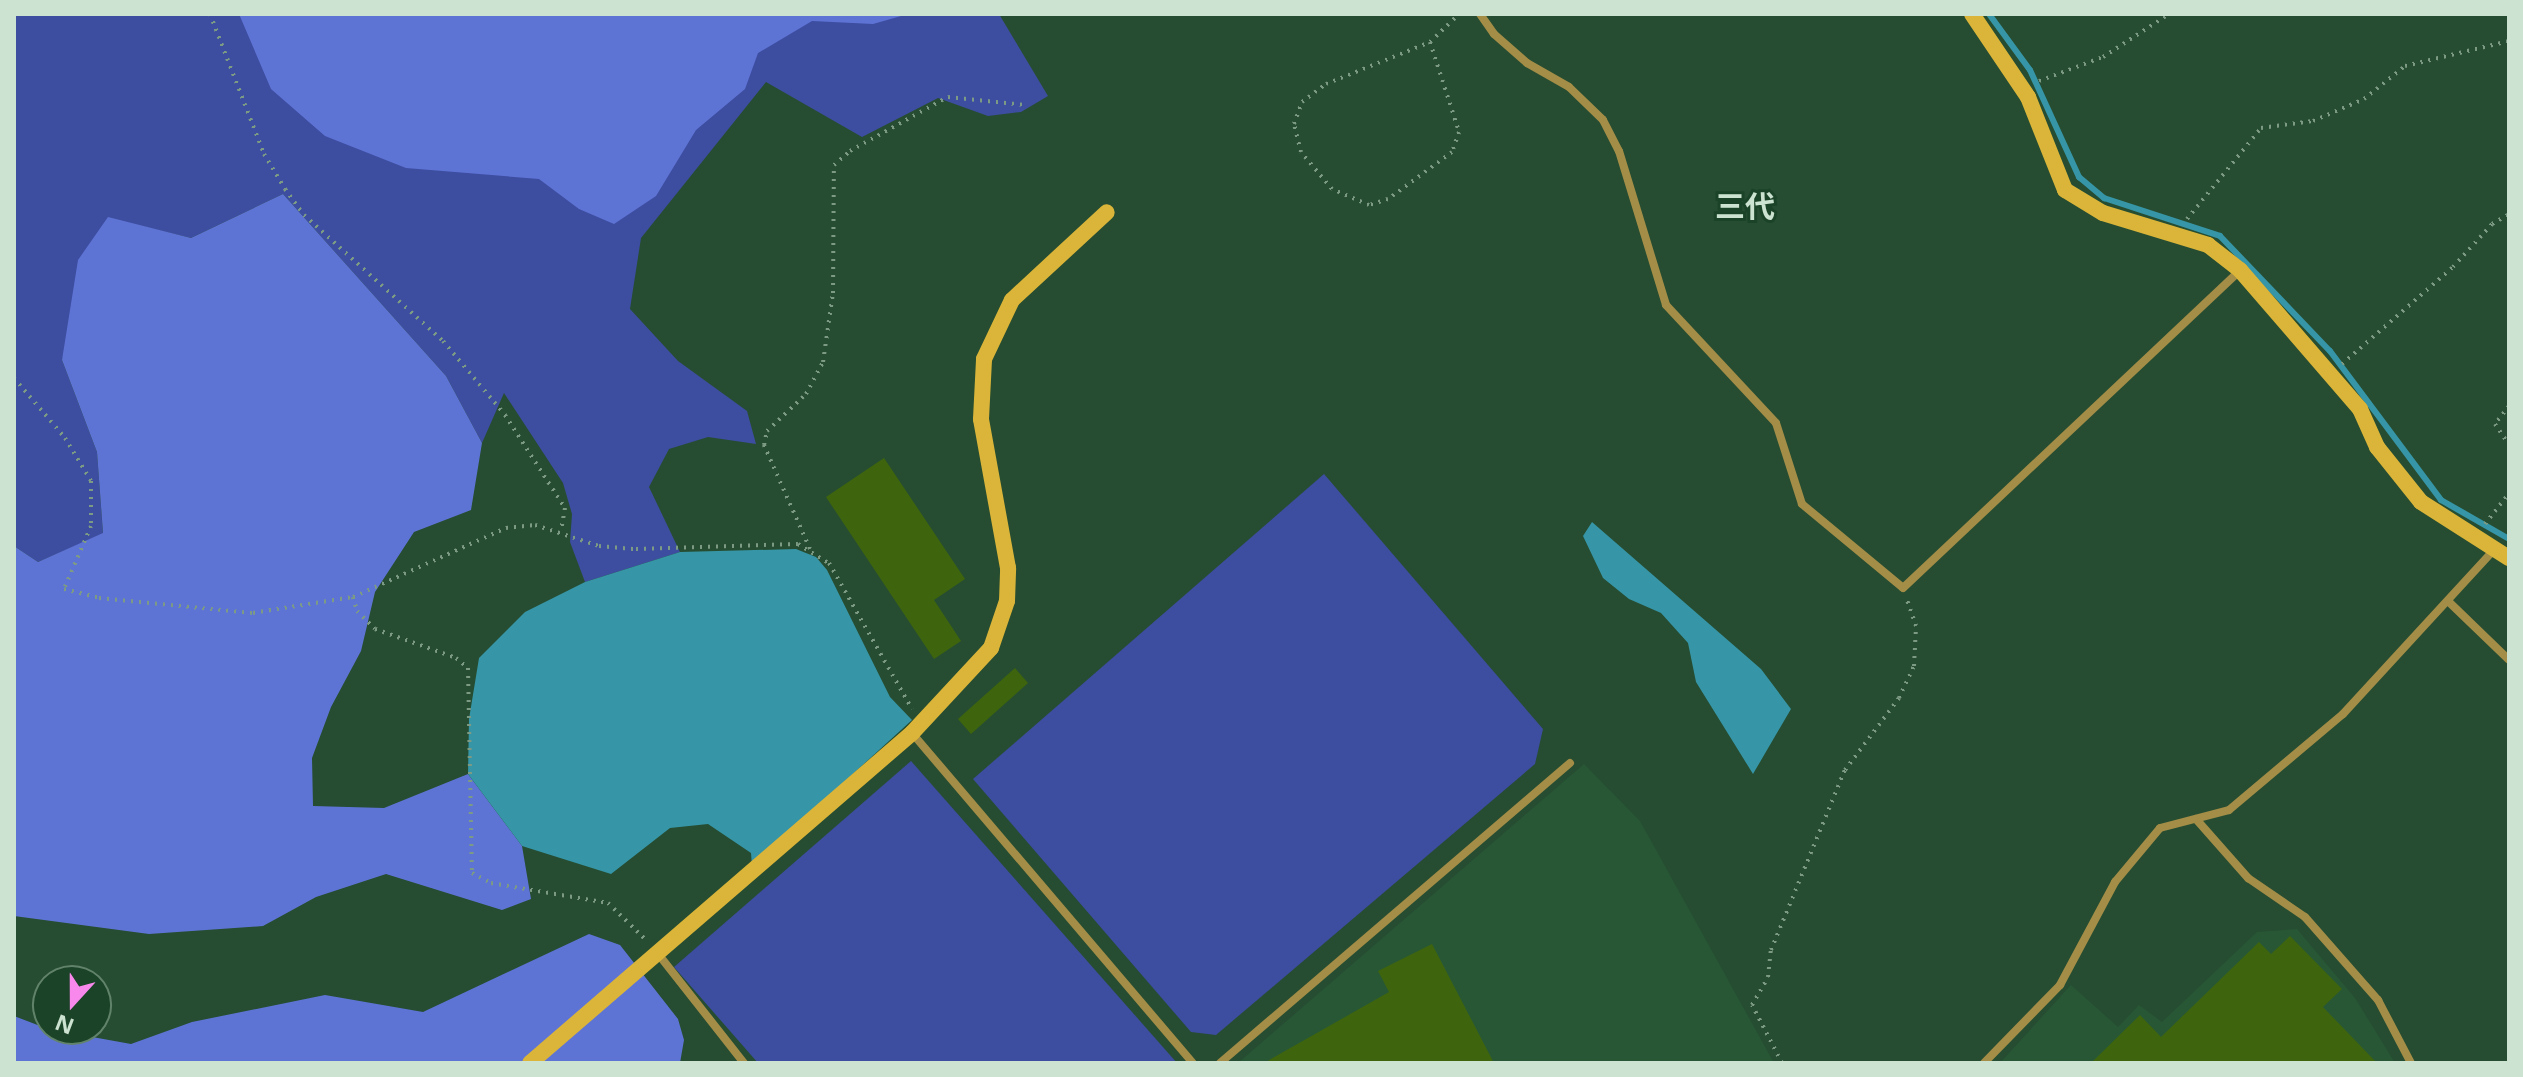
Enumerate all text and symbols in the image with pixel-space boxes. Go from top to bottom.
district label: 三代 [1715,188,1775,224]
north arrow [32,965,112,1045]
text: N [50,1008,78,1043]

